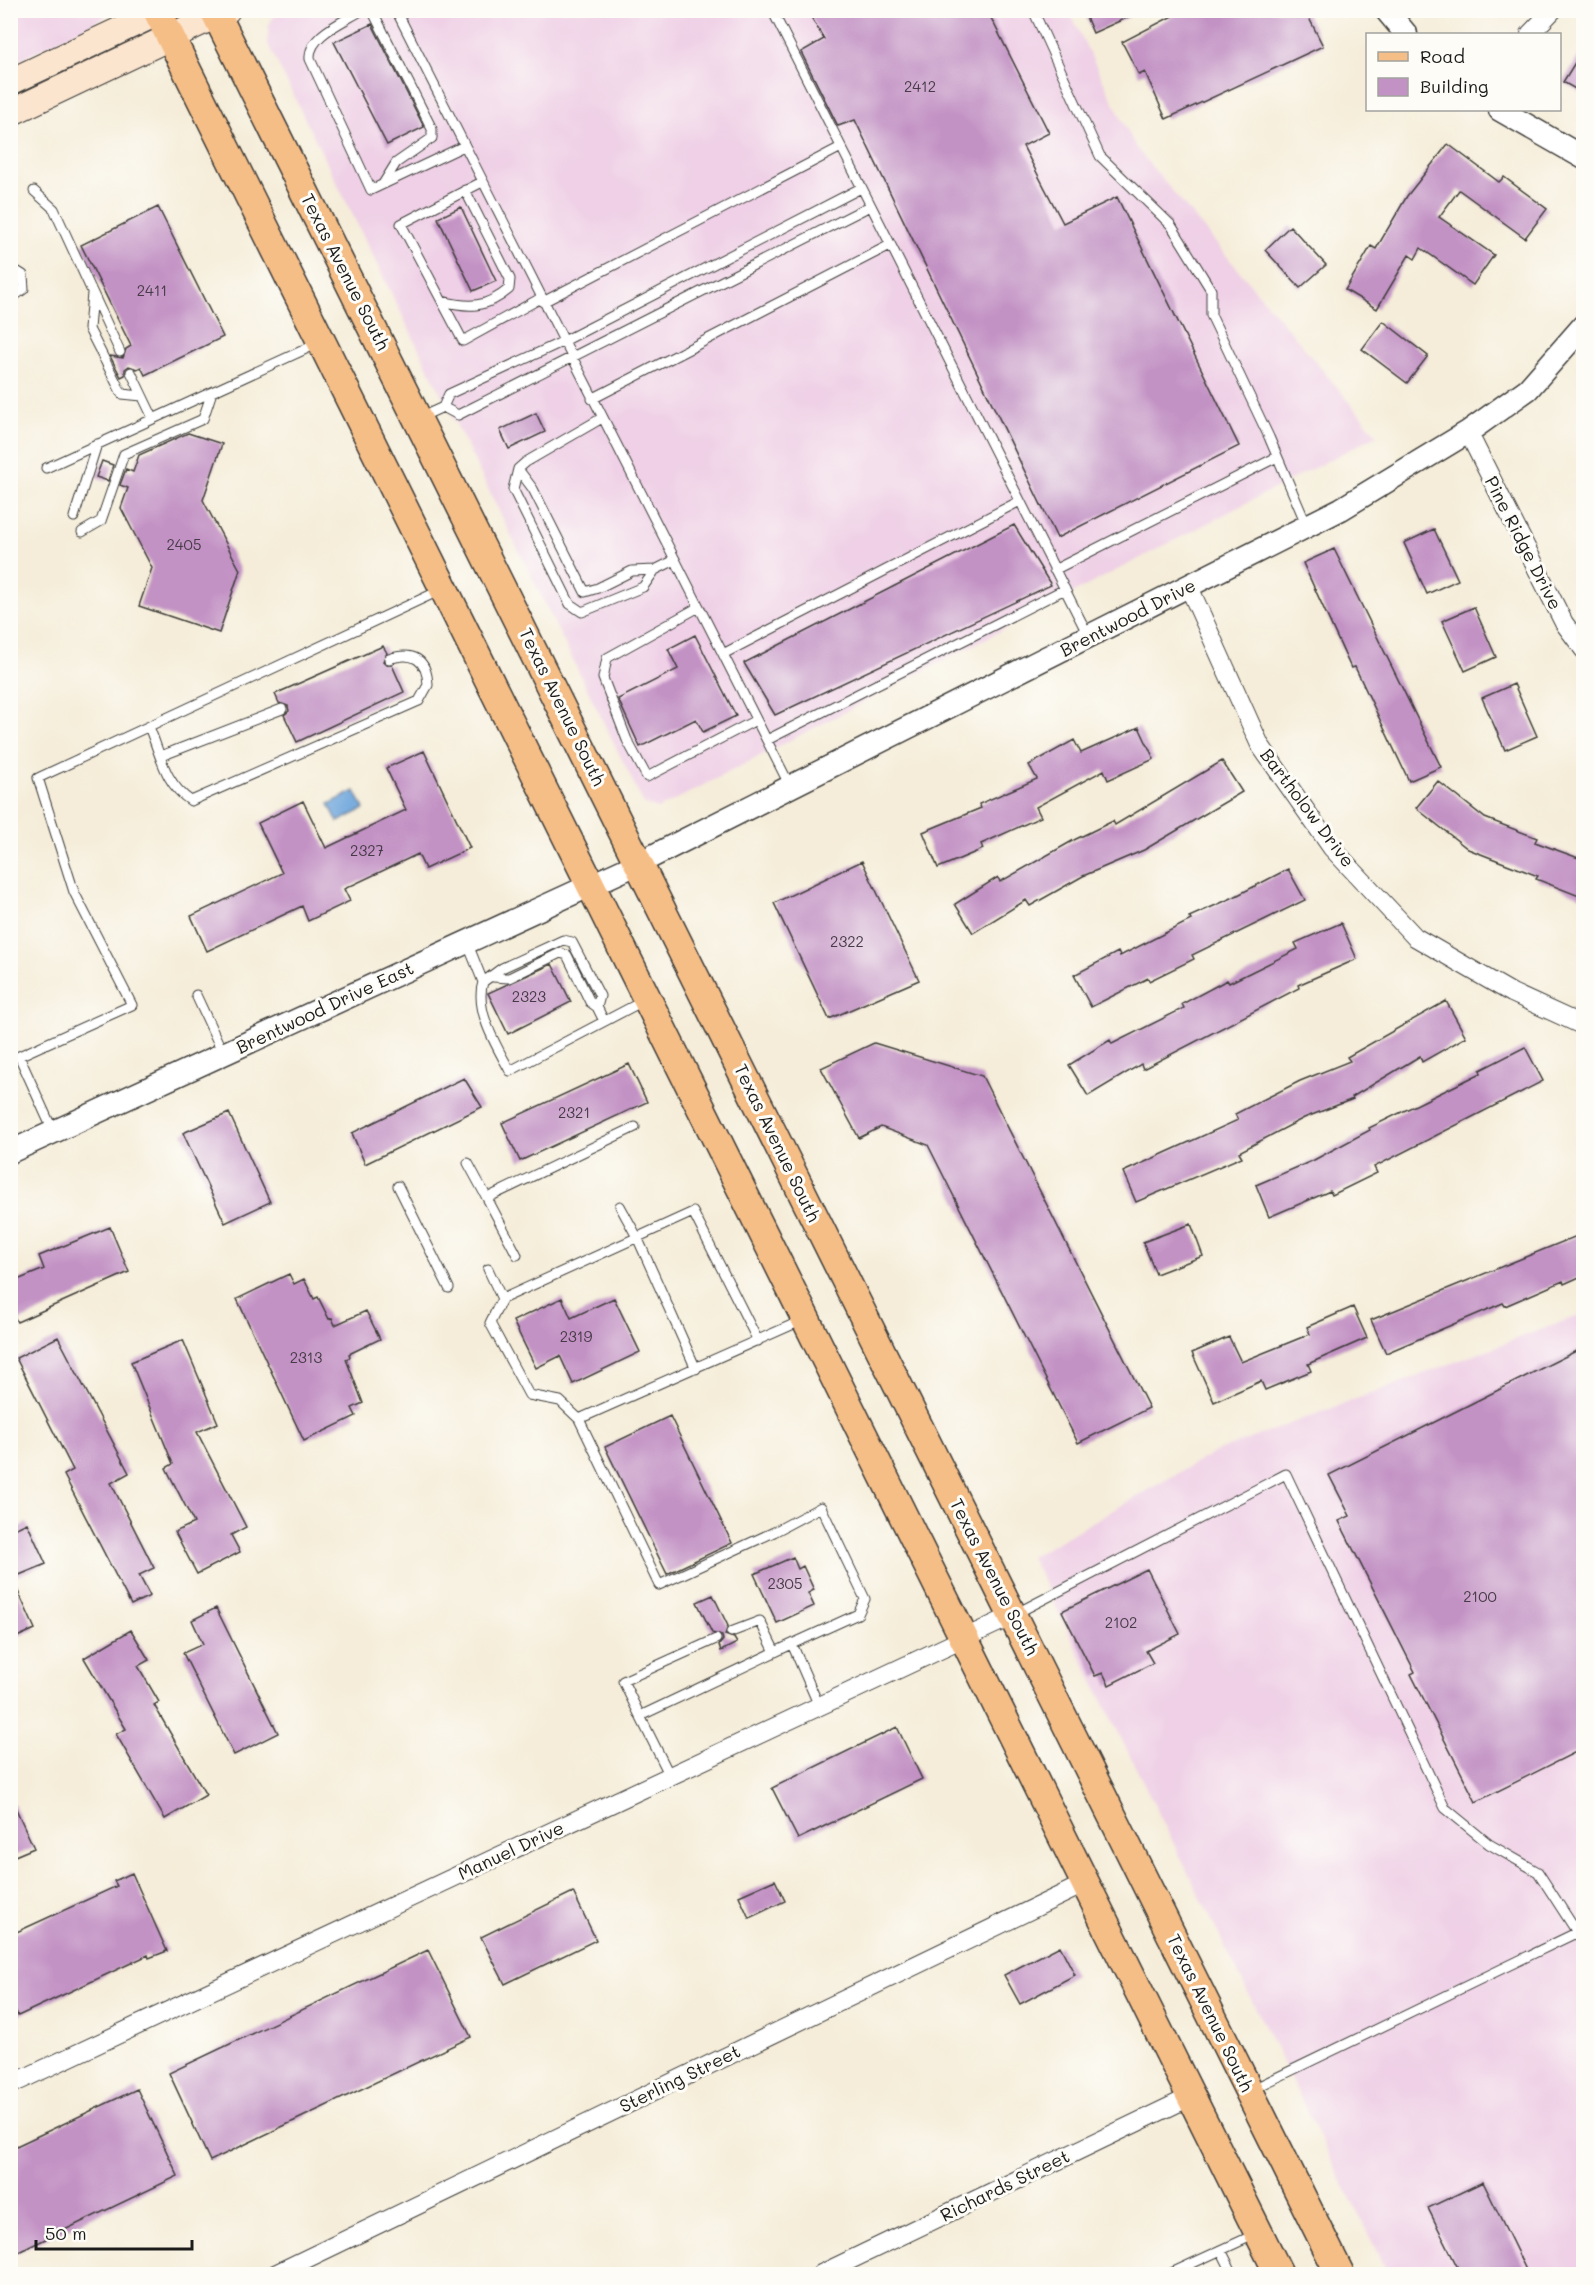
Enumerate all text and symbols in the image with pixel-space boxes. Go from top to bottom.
legend [1366,33,1561,111]
text: Road [1420,44,1465,68]
text: Building [1420,74,1488,98]
house number: 2412 [904,76,936,96]
street label: Texas Avenue South [296,189,396,354]
house number: 2411 [137,280,167,300]
street label: Pine Ridge Drive [1480,472,1568,613]
house number: 2405 [166,534,202,554]
street label: Brentwood Drive [1056,573,1200,662]
street label: Texas Avenue South [514,624,612,789]
street label: Bartholow Drive [1255,743,1360,872]
house number: 2327 [350,840,384,860]
house number: 2322 [830,931,864,951]
street label: Brentwood Drive East [232,955,417,1059]
house number: 2323 [512,986,546,1006]
street label: Texas Avenue South [729,1060,827,1225]
house number: 2321 [558,1102,590,1122]
house number: 2319 [560,1326,592,1346]
house number: 2313 [290,1347,323,1367]
street label: Texas Avenue South [945,1494,1045,1659]
house number: 2305 [767,1573,803,1593]
house number: 2100 [1463,1586,1497,1606]
house number: 2102 [1105,1612,1137,1632]
street label: Manuel Drive [454,1815,567,1885]
street label: Texas Avenue South [1162,1930,1260,2095]
street label: Sterling Street [615,2038,744,2118]
street label: Richards Street [936,2143,1073,2227]
scale bar [36,2213,192,2251]
text: 50 m [45,2221,87,2245]

